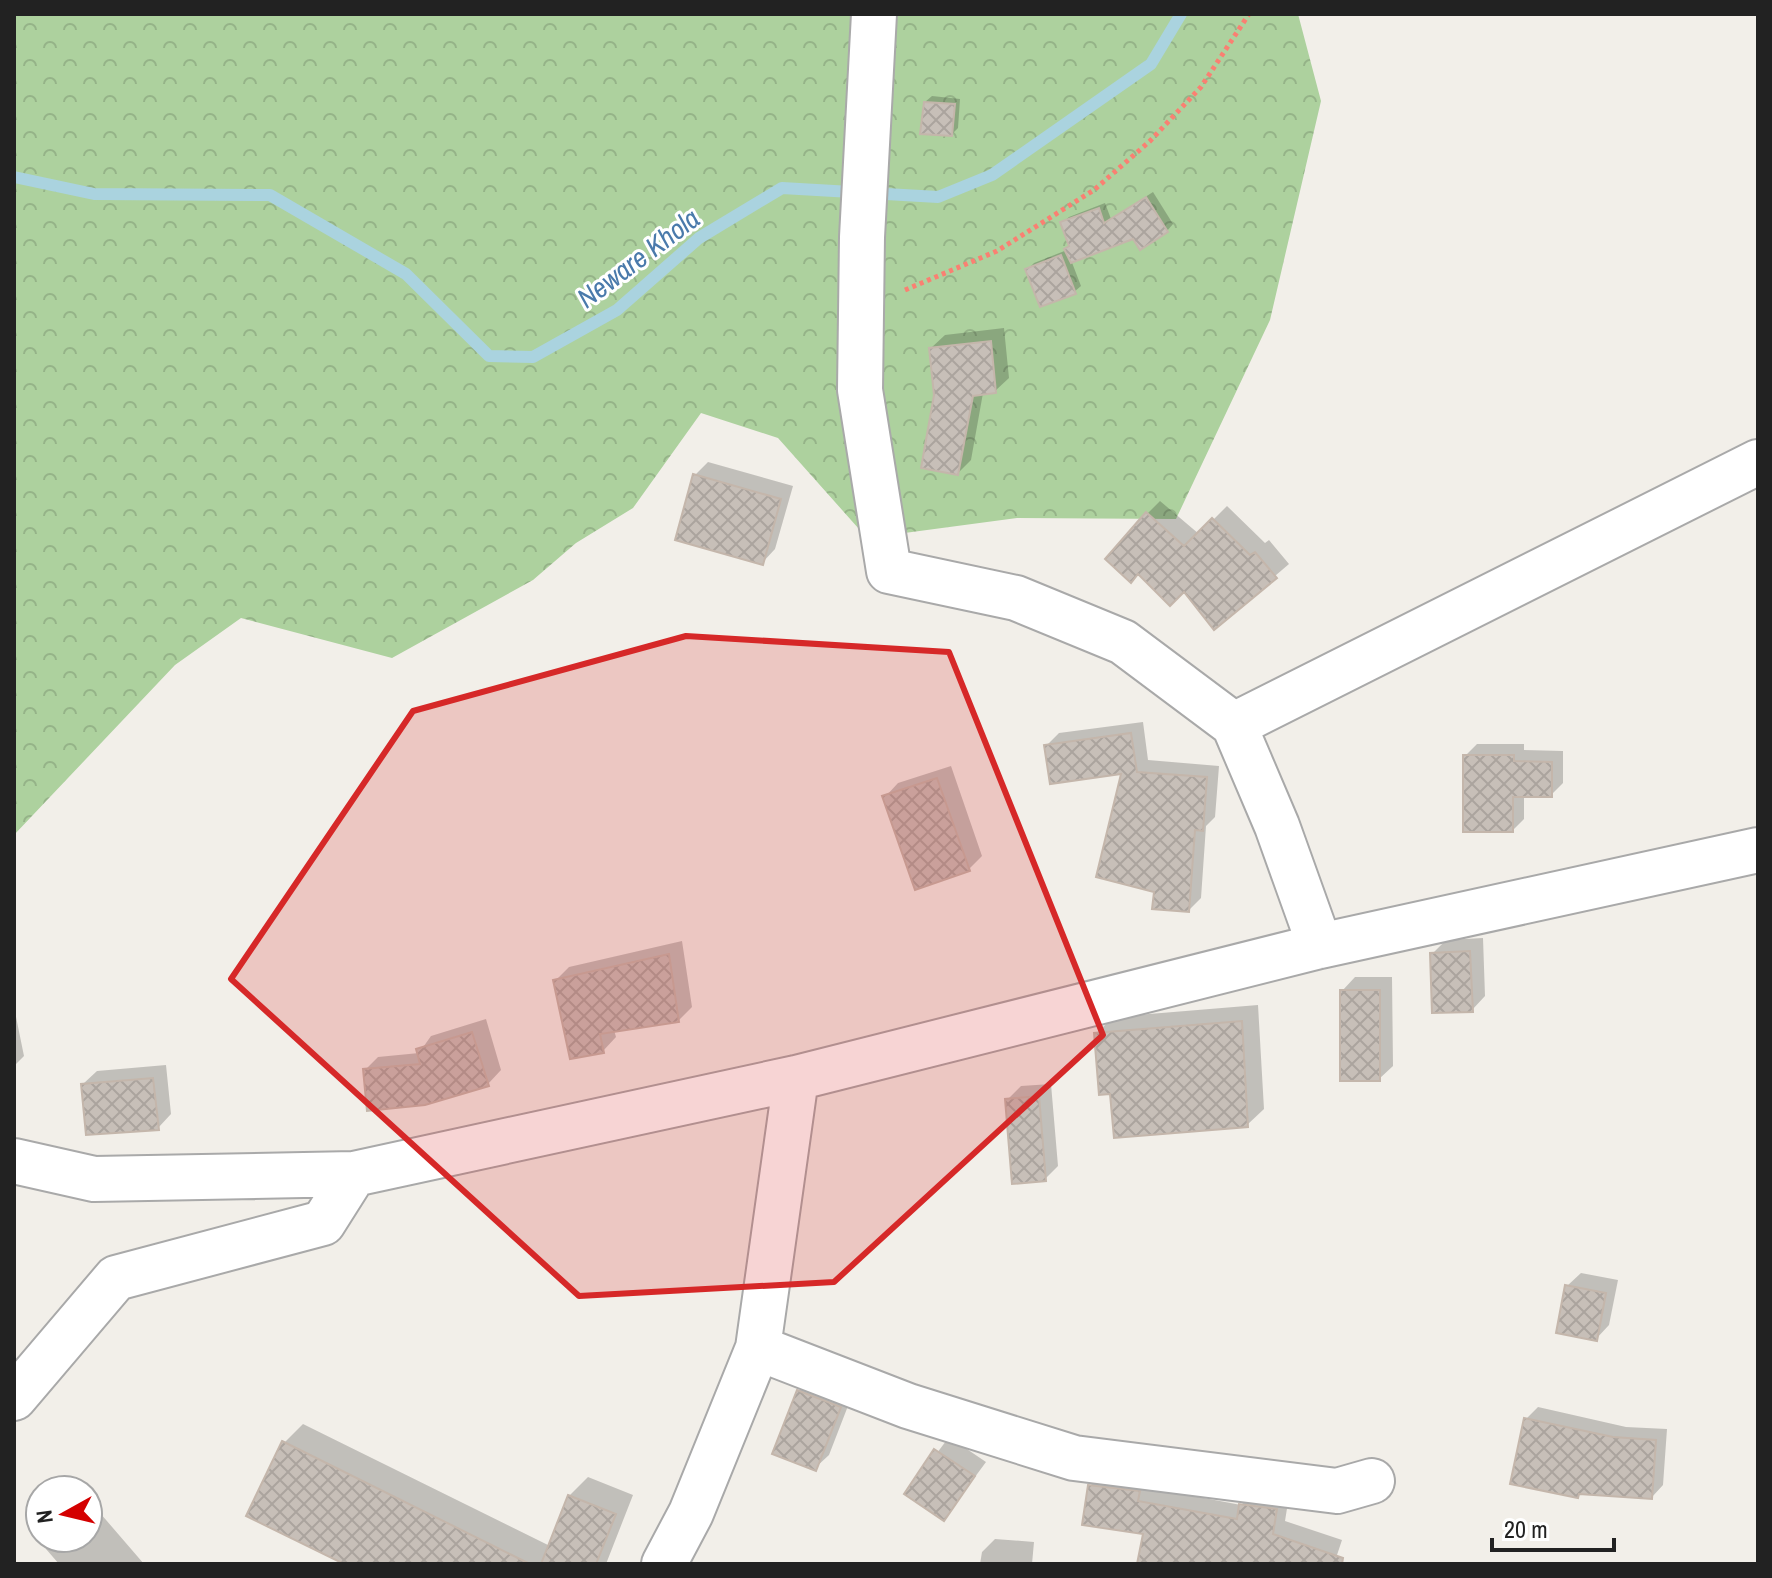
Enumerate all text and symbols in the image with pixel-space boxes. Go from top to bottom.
water label: Neware Khola [569,199,707,317]
north arrow [24,1474,104,1554]
scale bar [1492,1502,1614,1552]
text: N [28,1508,60,1525]
text: 20 m [1504,1513,1548,1545]

